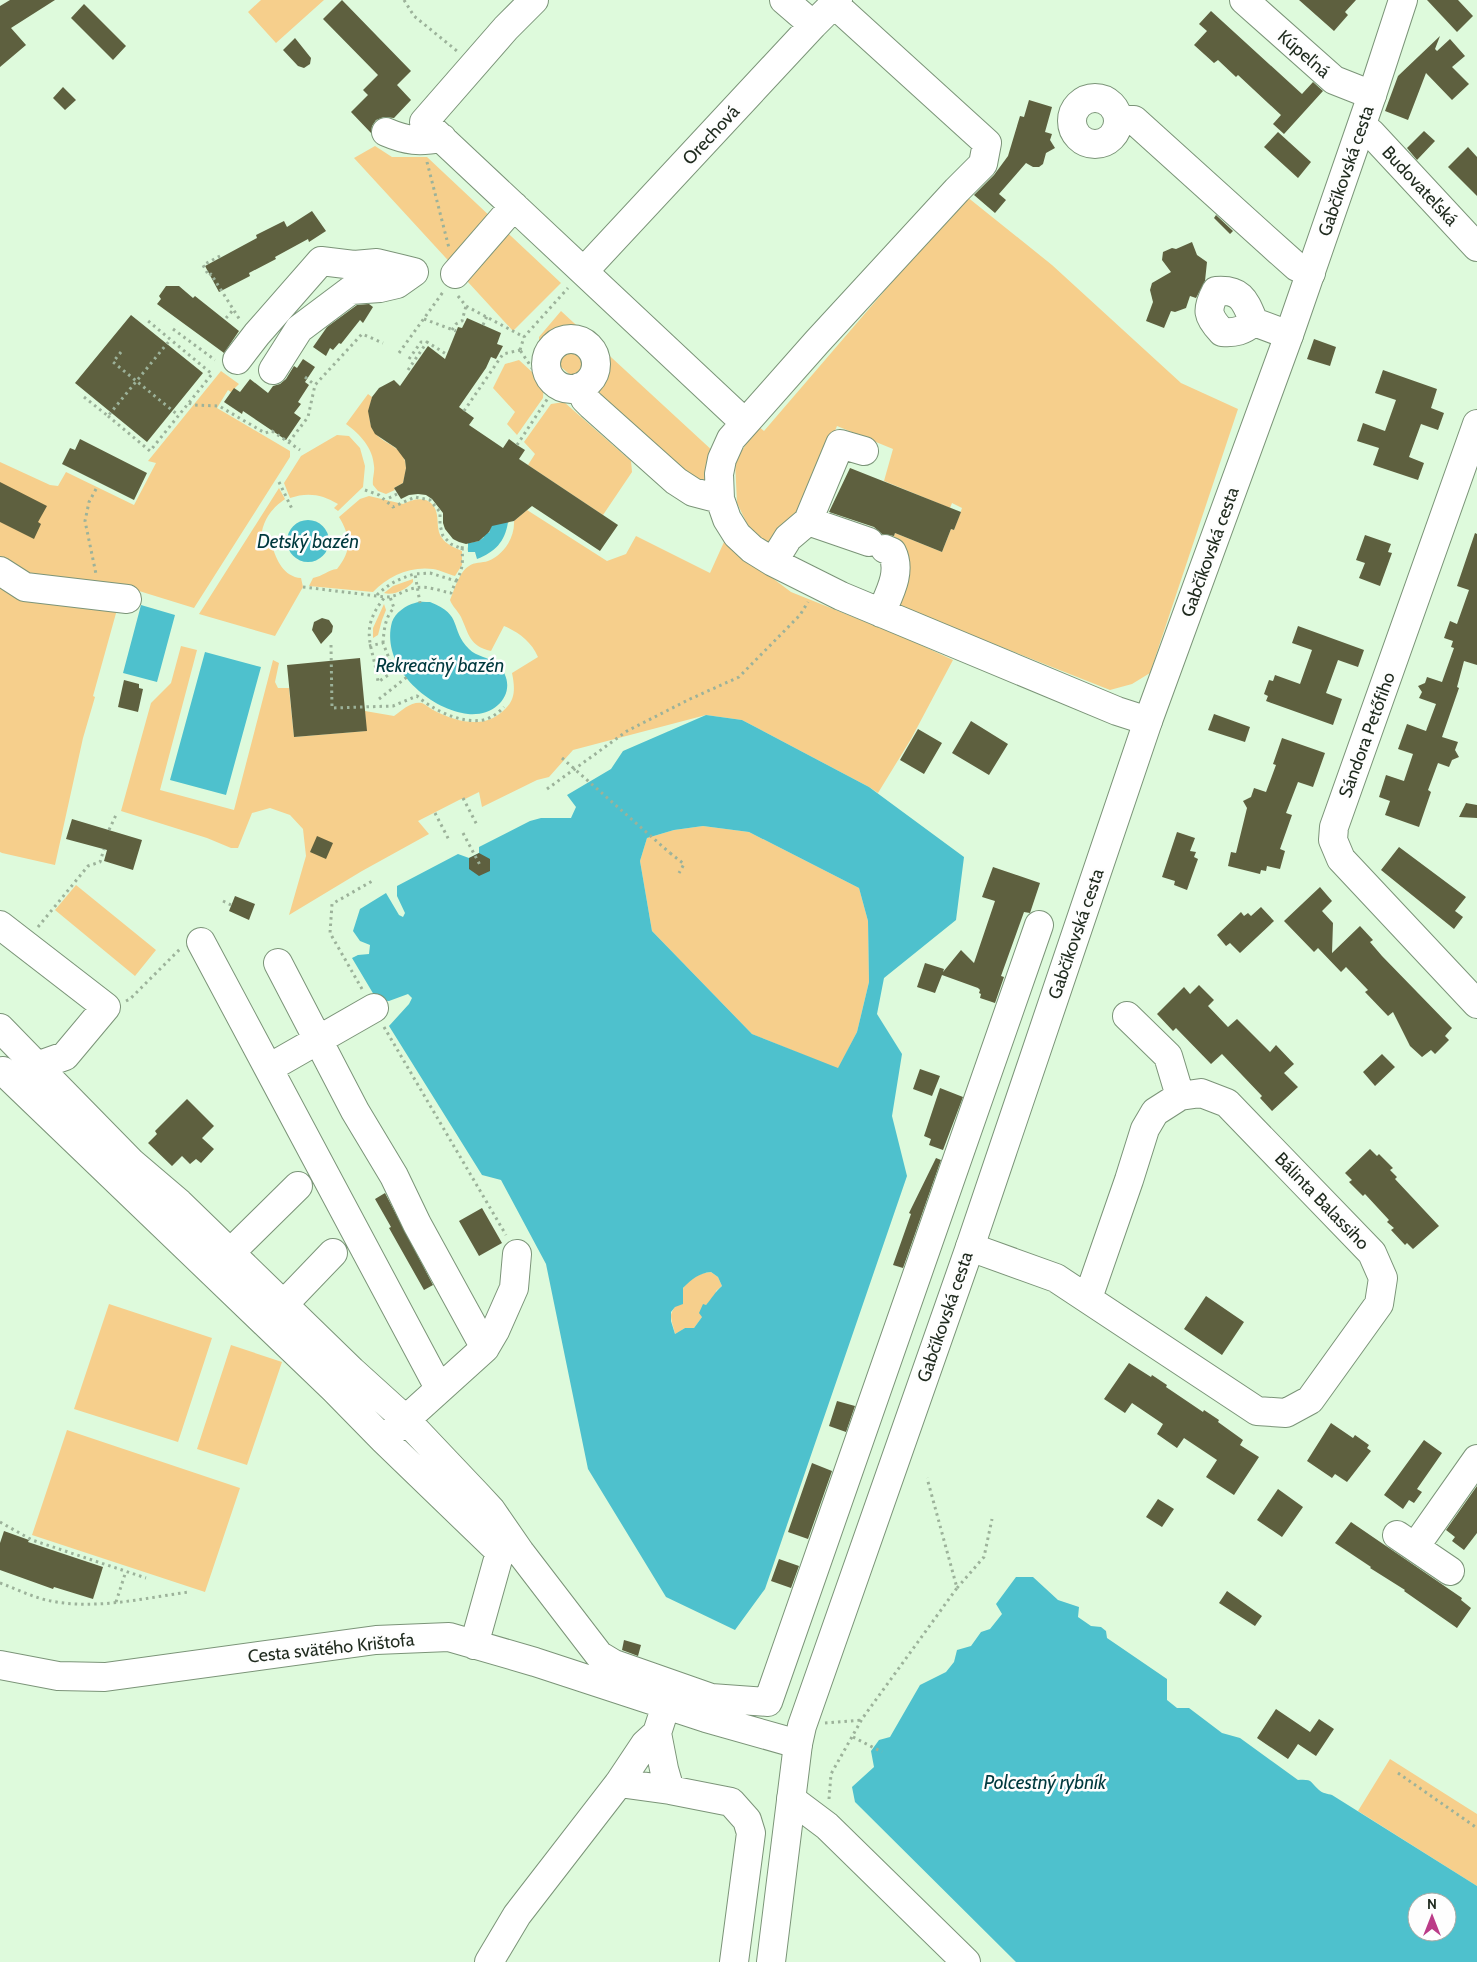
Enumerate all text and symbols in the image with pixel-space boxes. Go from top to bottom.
street label: Kúpeľná [1273,25,1335,83]
street label: Orechová [678,100,744,169]
street label: Gabčíkovská cesta [1313,103,1379,239]
street label: Budovateľská [1377,141,1463,231]
street label: Gabčíkovská cesta [1176,484,1244,620]
water label: Detský bazén [257,530,359,553]
water label: Rekreačný bazén [376,654,504,677]
street label: Sándora Petőfiho [1334,669,1400,801]
street label: Gabčíkovská cesta [1043,866,1109,1002]
street label: Bálinta Balassiho [1270,1148,1374,1254]
street label: Gabčíkovská cesta [912,1249,978,1385]
street label: Cesta svätého Krištofa [247,1628,416,1668]
water label: Polcestný rybník [984,1771,1107,1794]
north arrow [1407,1892,1457,1942]
text: N [1427,1895,1437,1913]

